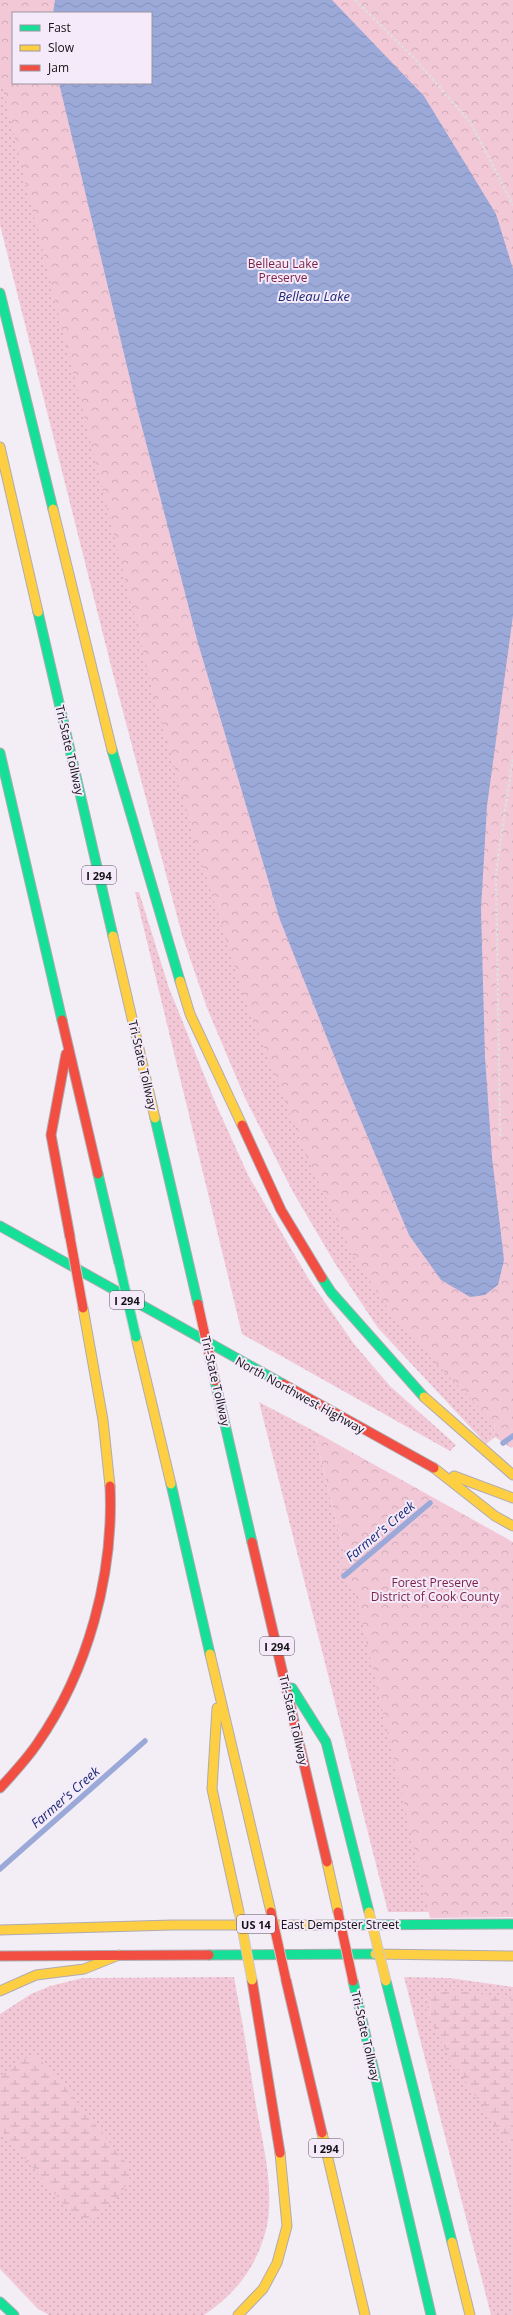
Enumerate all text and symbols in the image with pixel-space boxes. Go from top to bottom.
legend [12,12,152,84]
text: Fast [48,19,71,36]
text: Slow [48,39,75,56]
text: Jam [47,59,69,76]
park label: Belleau Lake Preserve [248,255,318,286]
water label: Belleau Lake [278,287,350,305]
street label: Tri-State Tollway [51,703,89,798]
road number: I 294 [82,866,116,884]
street label: Tri-State Tollway [124,1018,162,1113]
road number: I 294 [110,1291,144,1309]
street label: Tri-State Tollway [197,1334,235,1429]
street label: North Northwest Highway [232,1352,369,1438]
water label: Farmer's Creek [341,1496,419,1565]
park label: Forest Preserve District of Cook County [371,1574,500,1605]
road number: I 294 [260,1637,294,1655]
street label: Tri-State Tollway [275,1673,313,1768]
water label: Farmer's Creek [27,1762,104,1832]
road number: US 14 [237,1915,275,1933]
street label: East Dempster Street [281,1916,399,1933]
street label: Tri-State Tollway [347,1989,385,2084]
road number: I 294 [309,2139,343,2157]

